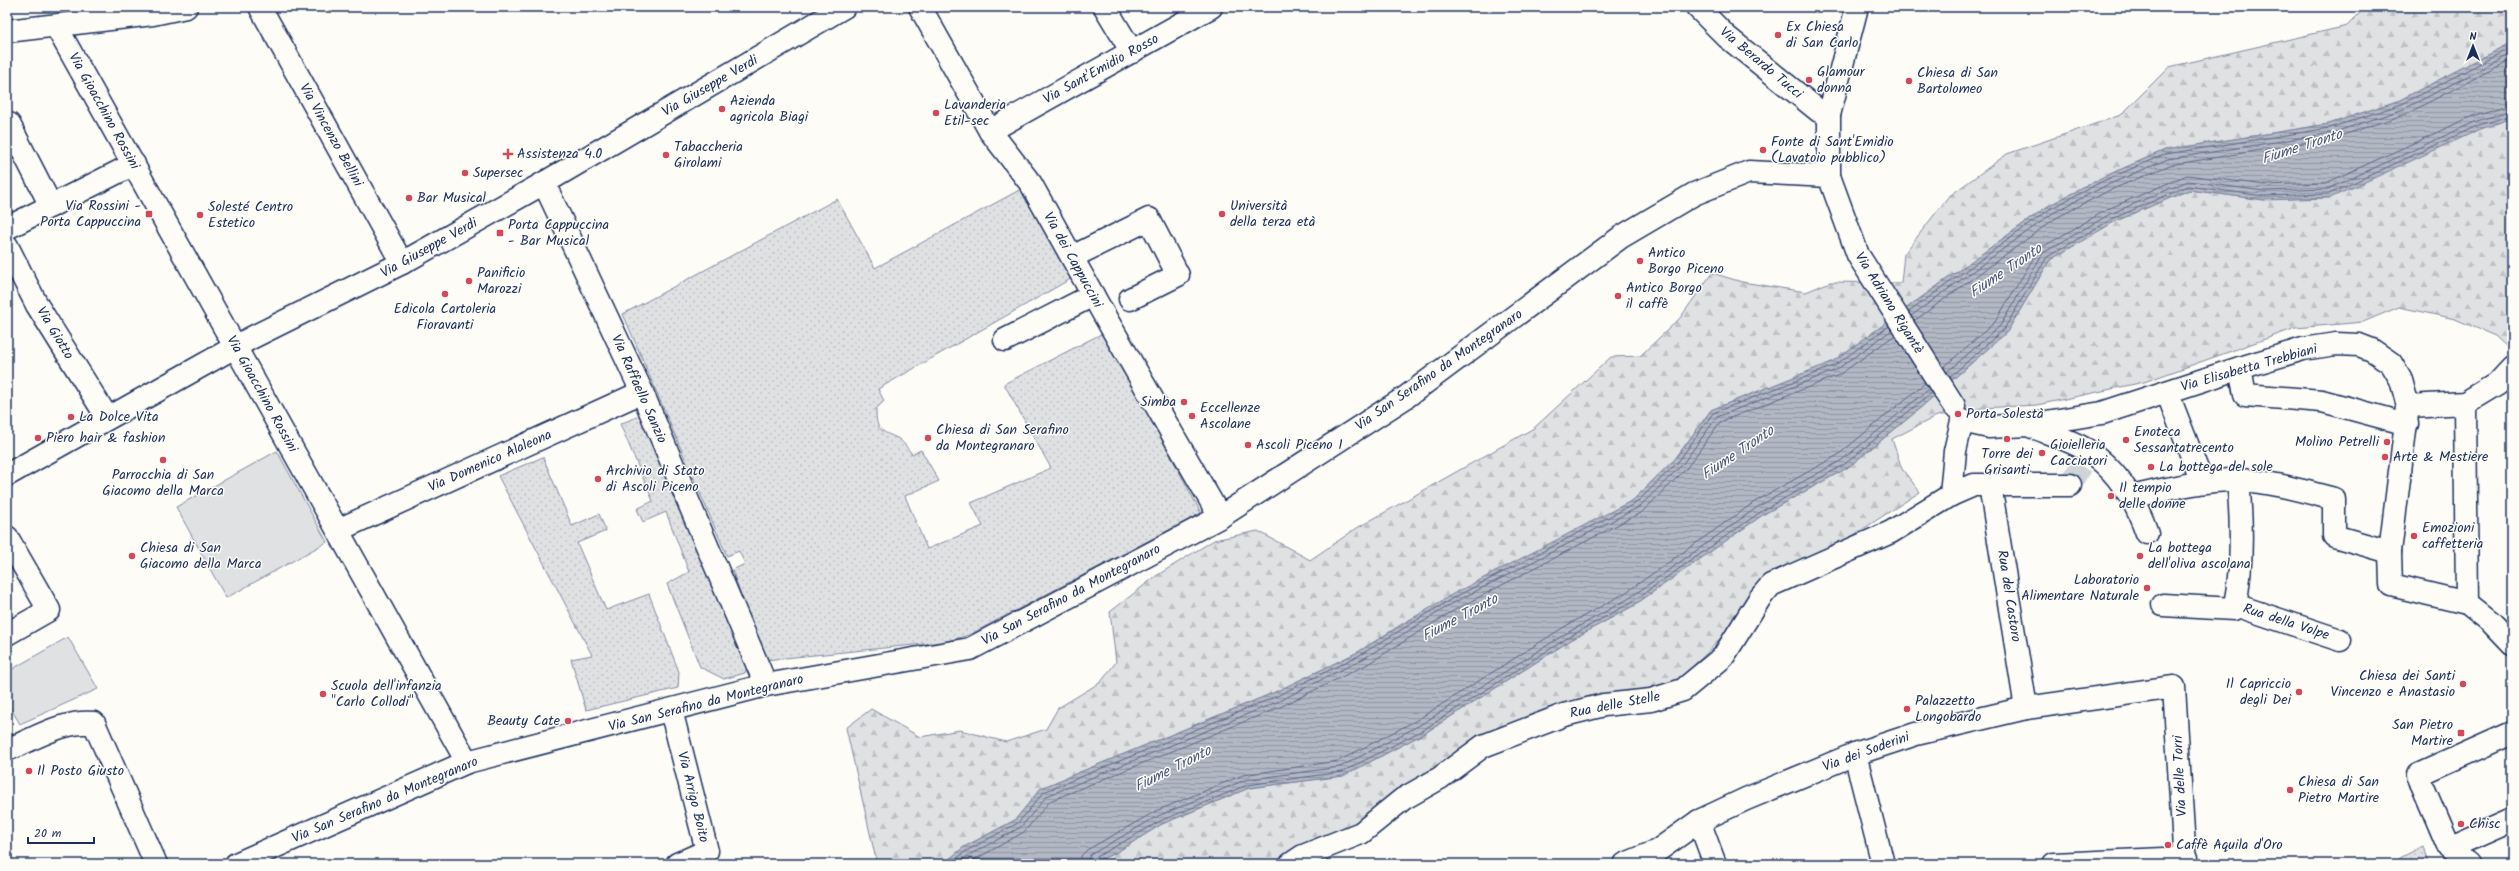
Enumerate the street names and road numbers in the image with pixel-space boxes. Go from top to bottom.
street label: Via Berardo Tucci [1714,21,1808,105]
street label: Via Sant'Emidio Rosso [1039,28,1163,110]
street label: Via Gioacchino Rossini [63,48,146,174]
street label: Via Giuseppe Verdi [658,49,763,122]
street label: Via Vincenzo Bellini [293,79,369,191]
street label: Via dei Cappuccini [1037,208,1109,313]
street label: Via Giuseppe Verdi [377,212,482,284]
street label: Via Adriano Rigantè [1849,248,1929,358]
street label: Via Giotto [31,302,79,364]
street label: Via San Serafino da Montegranaro [1351,304,1527,436]
street label: Via Gioacchino Rossini [221,331,304,457]
street label: Via Raffaello Sanzio [605,331,673,447]
street label: Via Elisabetta Trebbiani [2178,338,2320,398]
street label: Via Domenico Alaleona [425,424,555,498]
street label: Via San Serafino da Montegranaro [977,538,1165,652]
street label: Rua del Castoro [1991,548,2027,644]
street label: Rua della Volpe [2240,598,2333,647]
street label: Via San Serafino da Montegranaro [606,668,806,738]
street label: Rua delle Stelle [1568,685,1663,725]
street label: Via dei Soderini [1819,726,1913,778]
street label: Via delle Torri [2167,734,2193,817]
street label: Via Arrigo Boito [671,749,715,845]
street label: Via San Serafino da Montegranaro [288,751,482,849]

